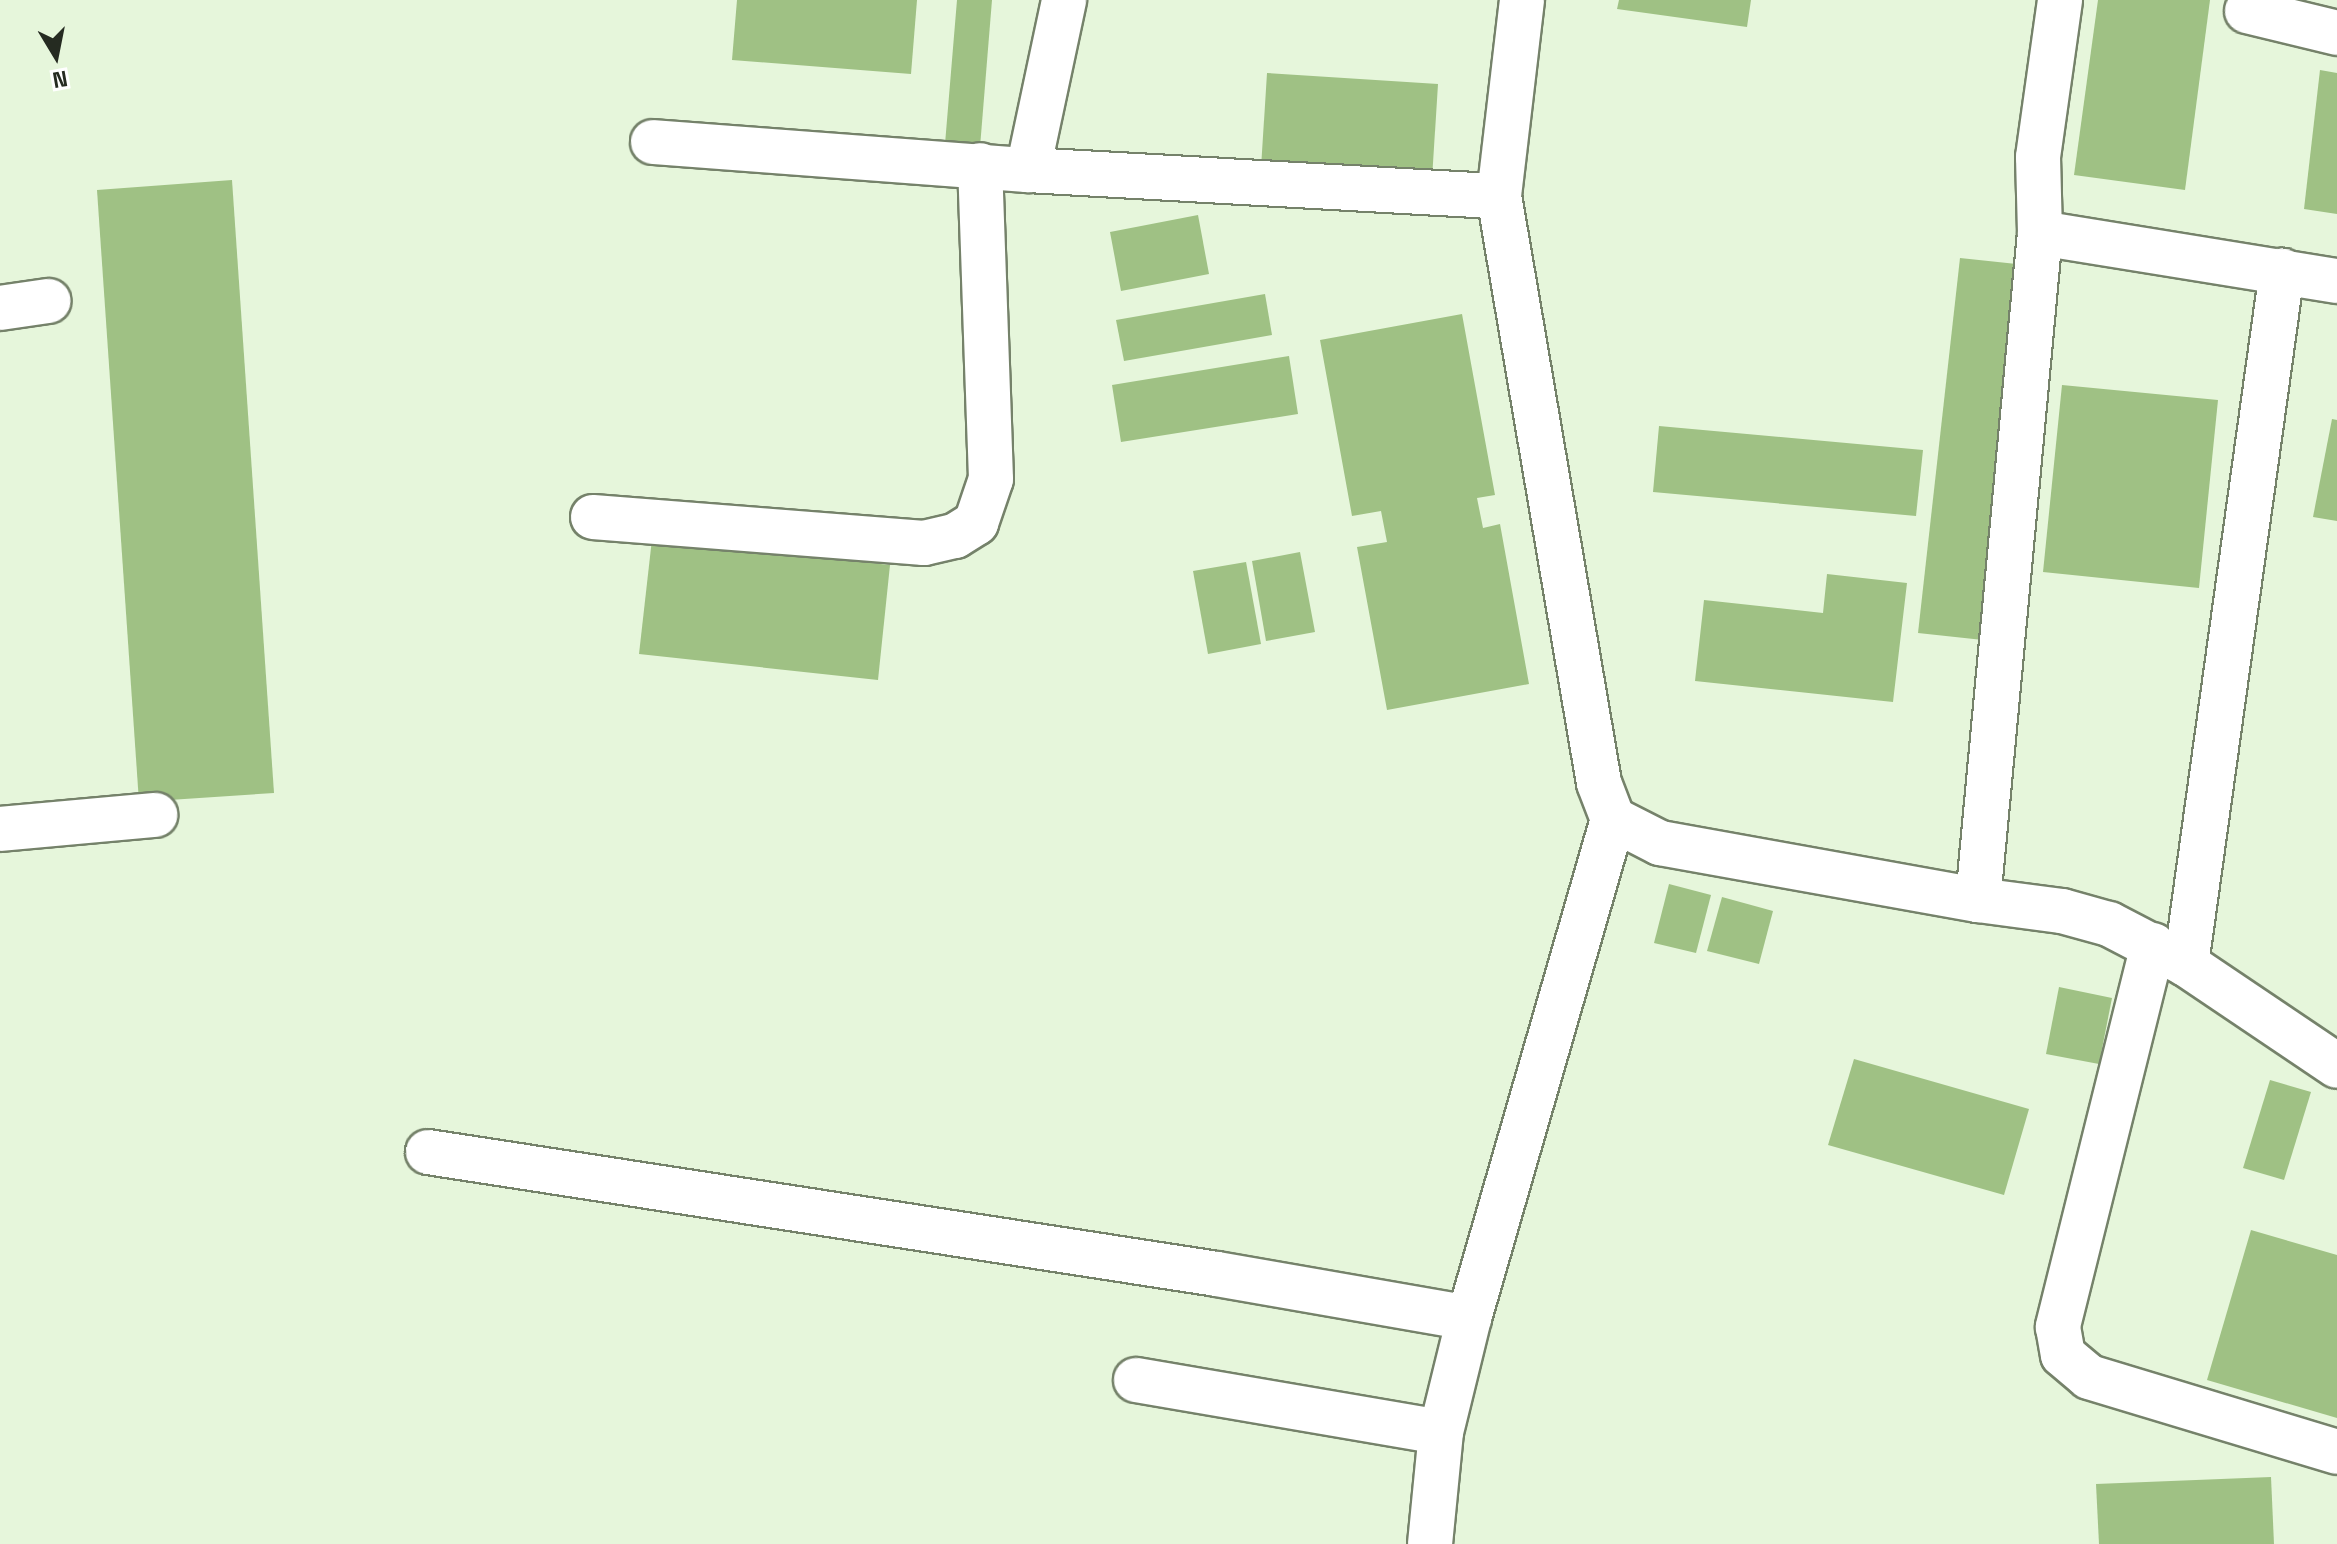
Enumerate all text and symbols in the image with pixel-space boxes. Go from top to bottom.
north arrow [16,16,96,96]
text: N [50,65,70,95]

